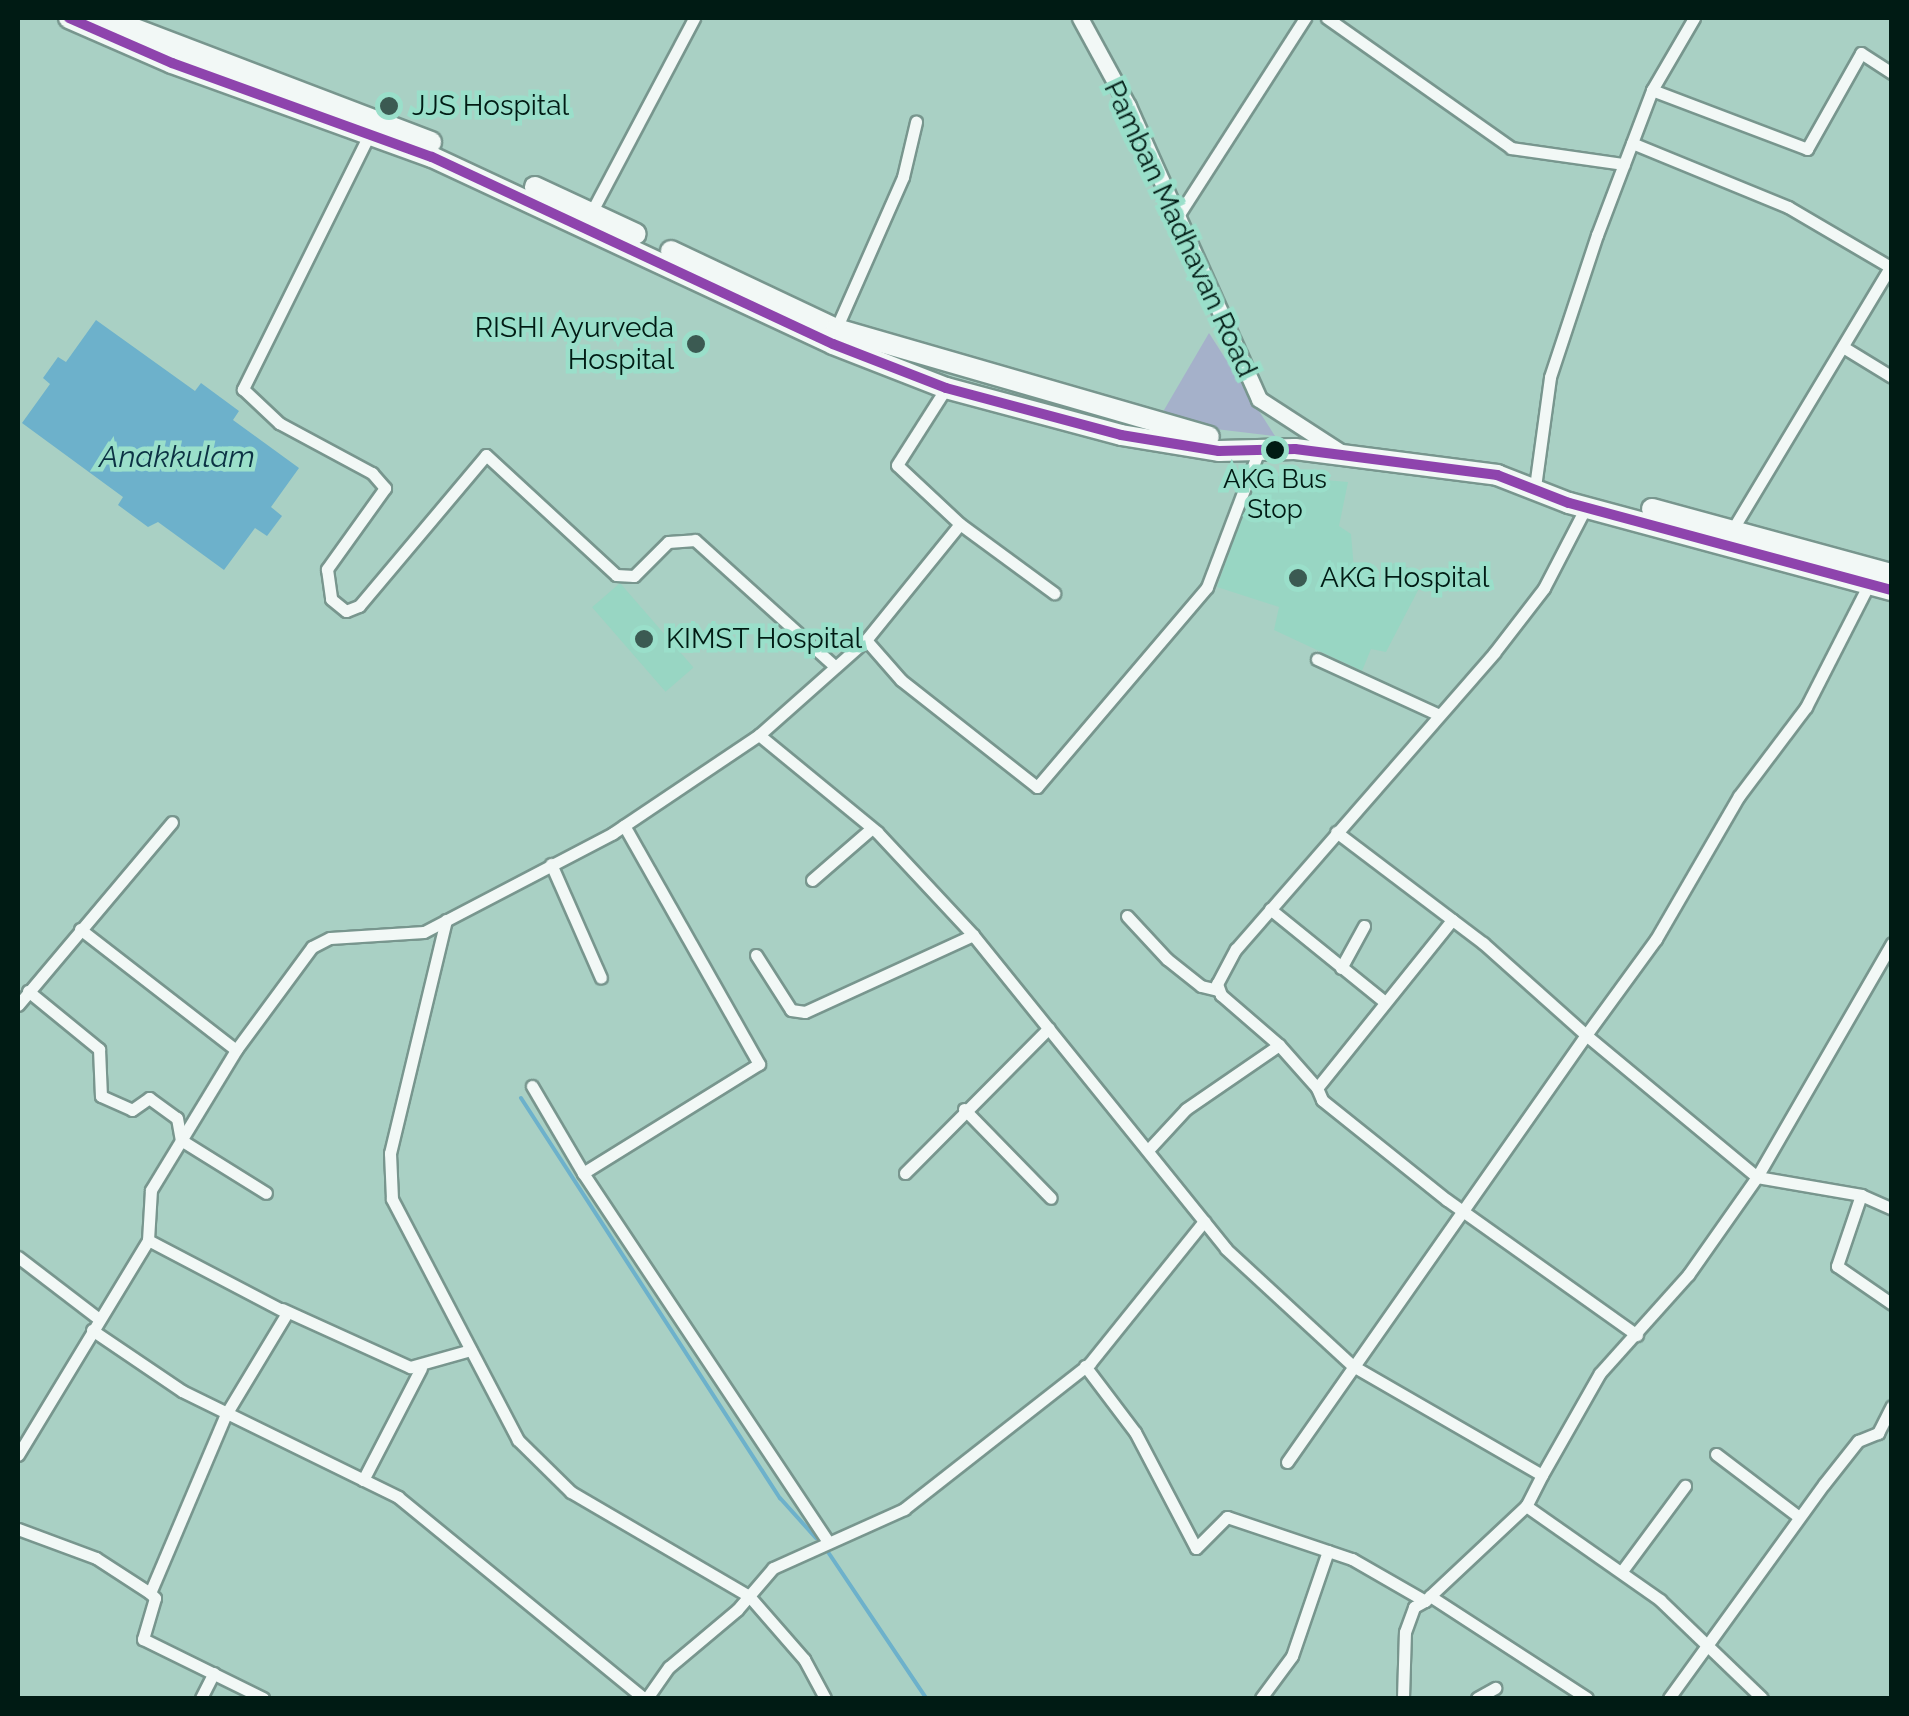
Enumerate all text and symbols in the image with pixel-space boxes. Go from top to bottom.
street label: Pamban Madhavan Road [1097,76,1263,382]
place label: JJS Hospital [412,89,569,123]
marker: JJS Hospital [376,93,402,119]
place label: RISHI Ayurveda Hospital [474,311,674,377]
marker: RISHI Ayurveda Hospital [683,331,709,357]
water label: Anakkulam [99,439,255,475]
marker: AKG Bus Stop [1265,440,1285,460]
place label: AKG Bus Stop [1223,464,1327,526]
place label: AKG Hospital [1320,561,1489,595]
marker: AKG Hospital [1285,565,1311,591]
place label: KIMST Hospital [666,622,863,656]
marker: KIMST Hospital [631,626,657,652]

